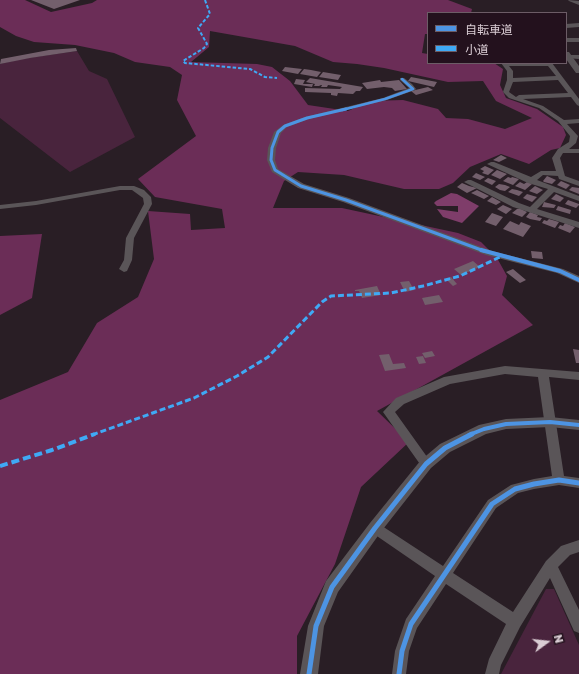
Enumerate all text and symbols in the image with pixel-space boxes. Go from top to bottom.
legend [427,12,567,64]
text: 自転車道 [465,22,513,37]
text: 小道 [465,42,489,57]
north arrow [527,622,567,662]
text: N [552,633,566,644]

